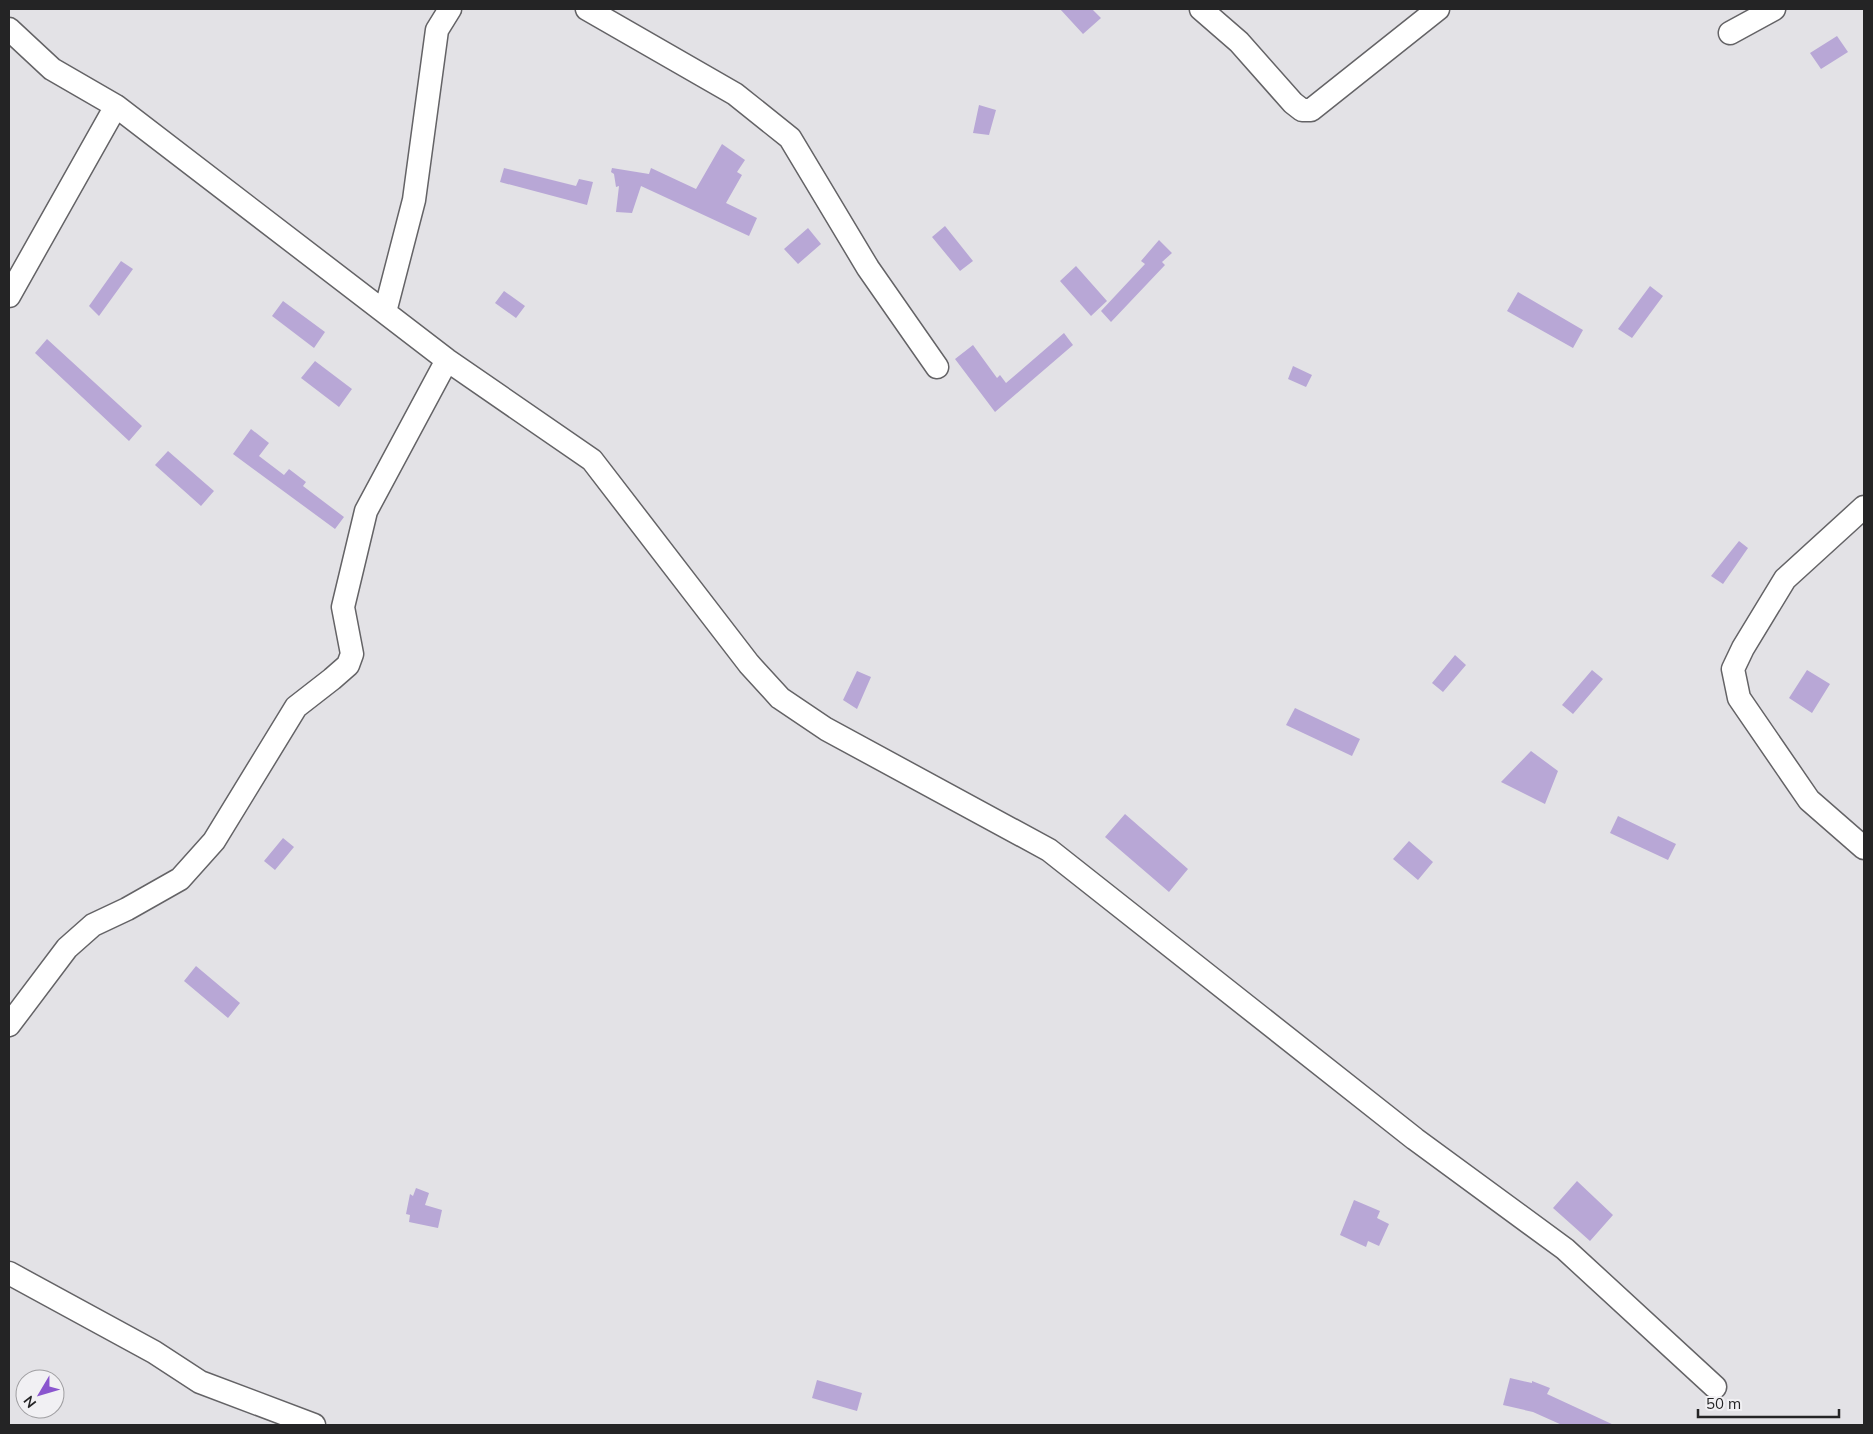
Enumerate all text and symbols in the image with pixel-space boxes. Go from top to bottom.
north arrow [15,1369,65,1419]
scale bar [1698,1386,1839,1418]
text: N [19,1392,40,1412]
text: 50 m [1706,1394,1741,1413]

